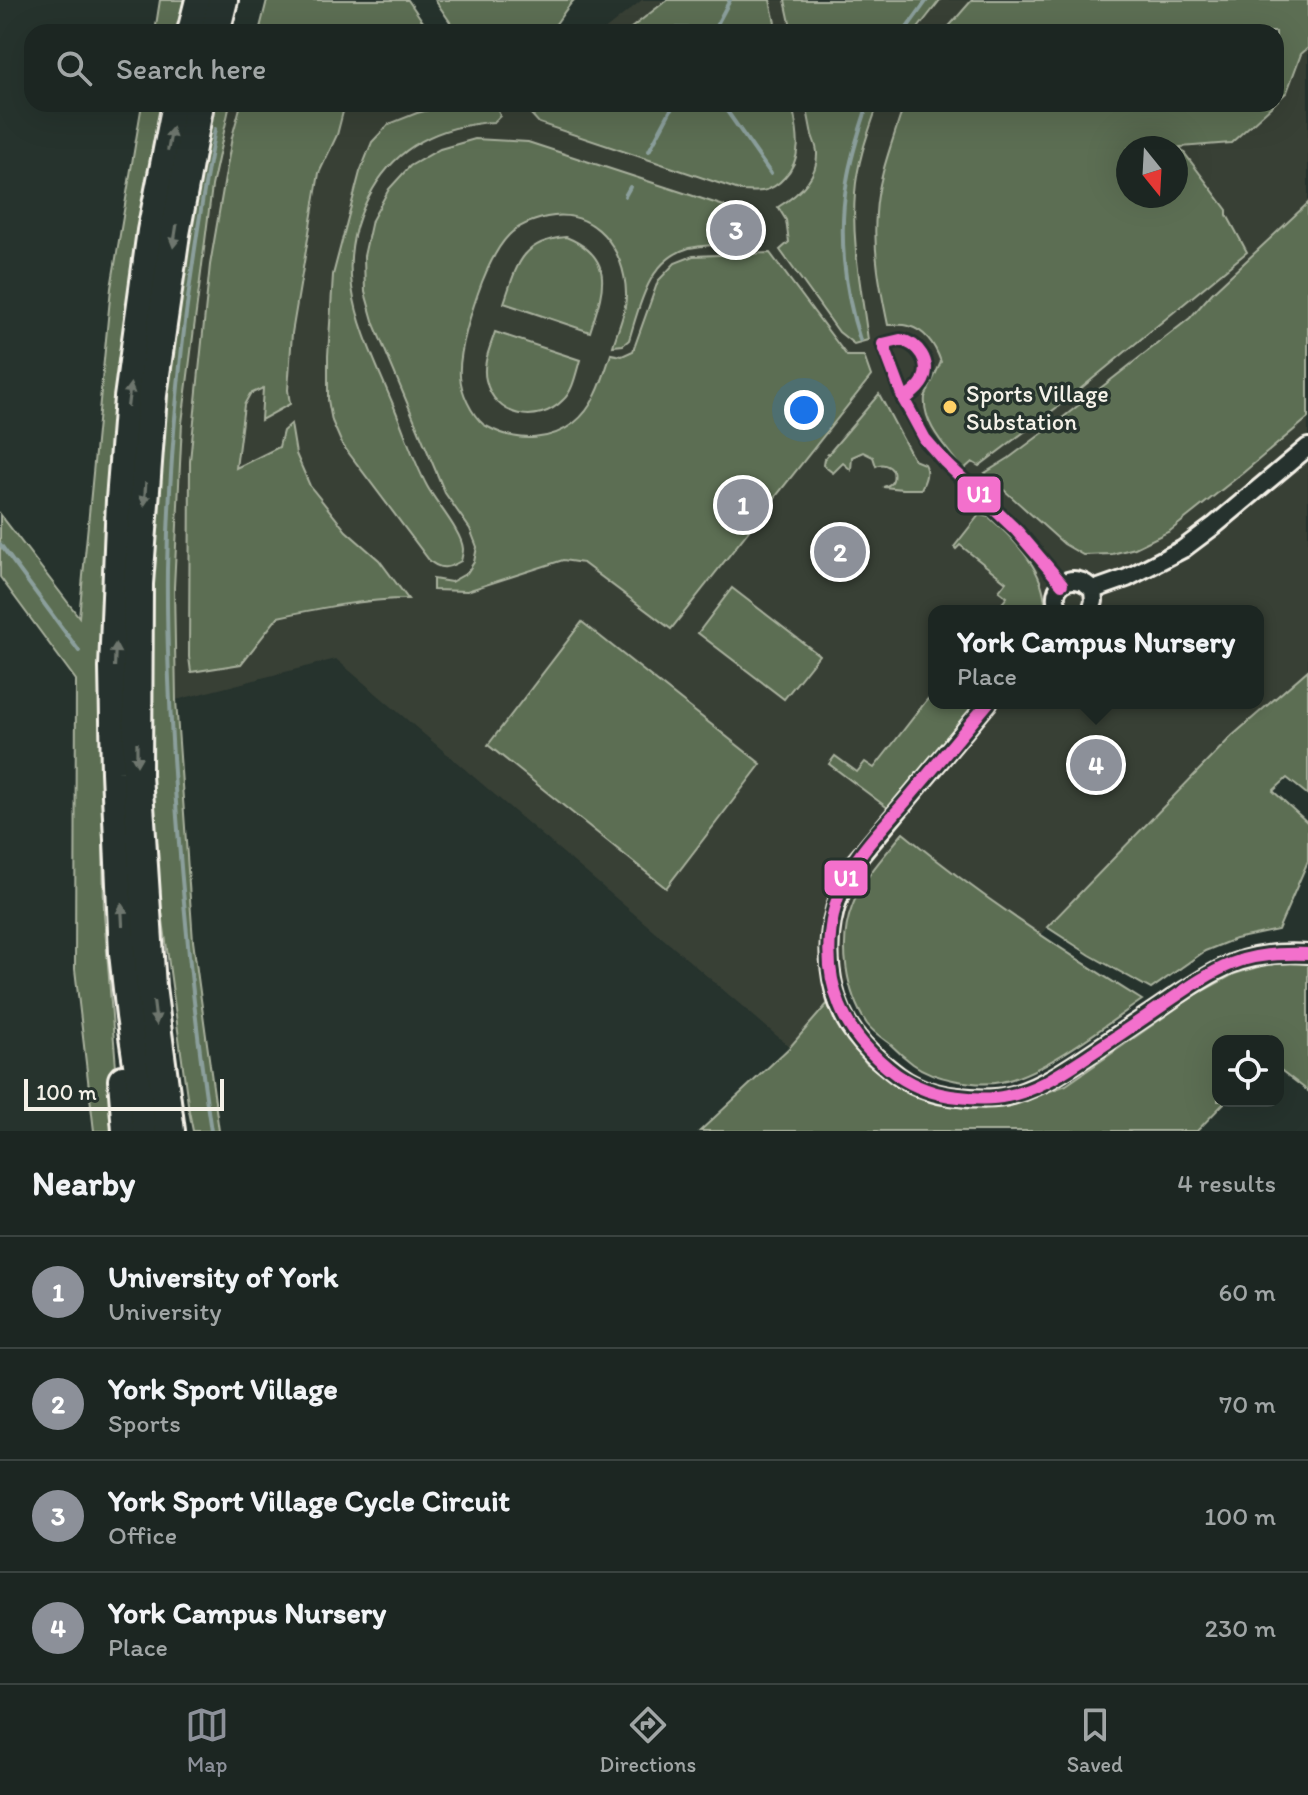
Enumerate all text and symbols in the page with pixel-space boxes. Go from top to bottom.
search box [24,24,1284,112]
icon: search [52,46,96,90]
text: Search here [116,50,266,87]
one-way arrow [164,126,177,151]
north arrow [1116,136,1188,208]
pin: 3 [710,200,762,260]
one-way arrow [168,224,181,249]
place label: Sports Village Substation [966,379,1109,436]
one-way arrow [123,382,136,407]
your location [784,390,824,430]
marker: Sports Village Substation [941,398,959,416]
pin: 1 [717,475,769,535]
line badge: U1 [956,475,1002,514]
text: U1 [967,481,992,508]
one-way arrow [138,482,151,507]
pin: 2 [814,522,866,582]
popup [928,605,1264,709]
text: York Campus Nursery [957,623,1235,660]
one-way arrow [108,642,121,667]
text: Place [957,660,1017,692]
pin: 4 [1070,735,1122,795]
one-way arrow [131,742,143,767]
line badge: U1 [823,859,869,897]
text: U1 [834,865,859,892]
one-way arrow [116,902,129,927]
one-way arrow [148,1001,161,1026]
map controls [1212,1035,1284,1107]
button: locate [1212,1035,1284,1107]
scale bar [24,1075,224,1111]
text: 100 m [36,1079,97,1106]
text: Nearby [32,1163,135,1204]
text: 4 results [1177,1167,1276,1199]
text: University of York [108,1258,338,1295]
text: 1 [52,1276,64,1308]
text: 60 m [1219,1276,1276,1308]
text: University [108,1295,222,1327]
text: York Sport Village [108,1370,338,1407]
text: 2 [51,1388,65,1420]
text: 70 m [1219,1388,1276,1420]
text: Sports [108,1407,181,1439]
text: York Sport Village Cycle Circuit [108,1482,510,1519]
text: 3 [51,1500,65,1532]
text: 100 m [1204,1500,1276,1532]
text: Office [108,1519,177,1551]
text: York Campus Nursery [108,1594,386,1631]
text: 4 [50,1612,66,1644]
text: 230 m [1204,1612,1276,1644]
text: Place [108,1631,168,1663]
tab: Map [185,1703,229,1778]
tab: Directions [600,1703,696,1778]
tab: Saved [1067,1703,1123,1778]

